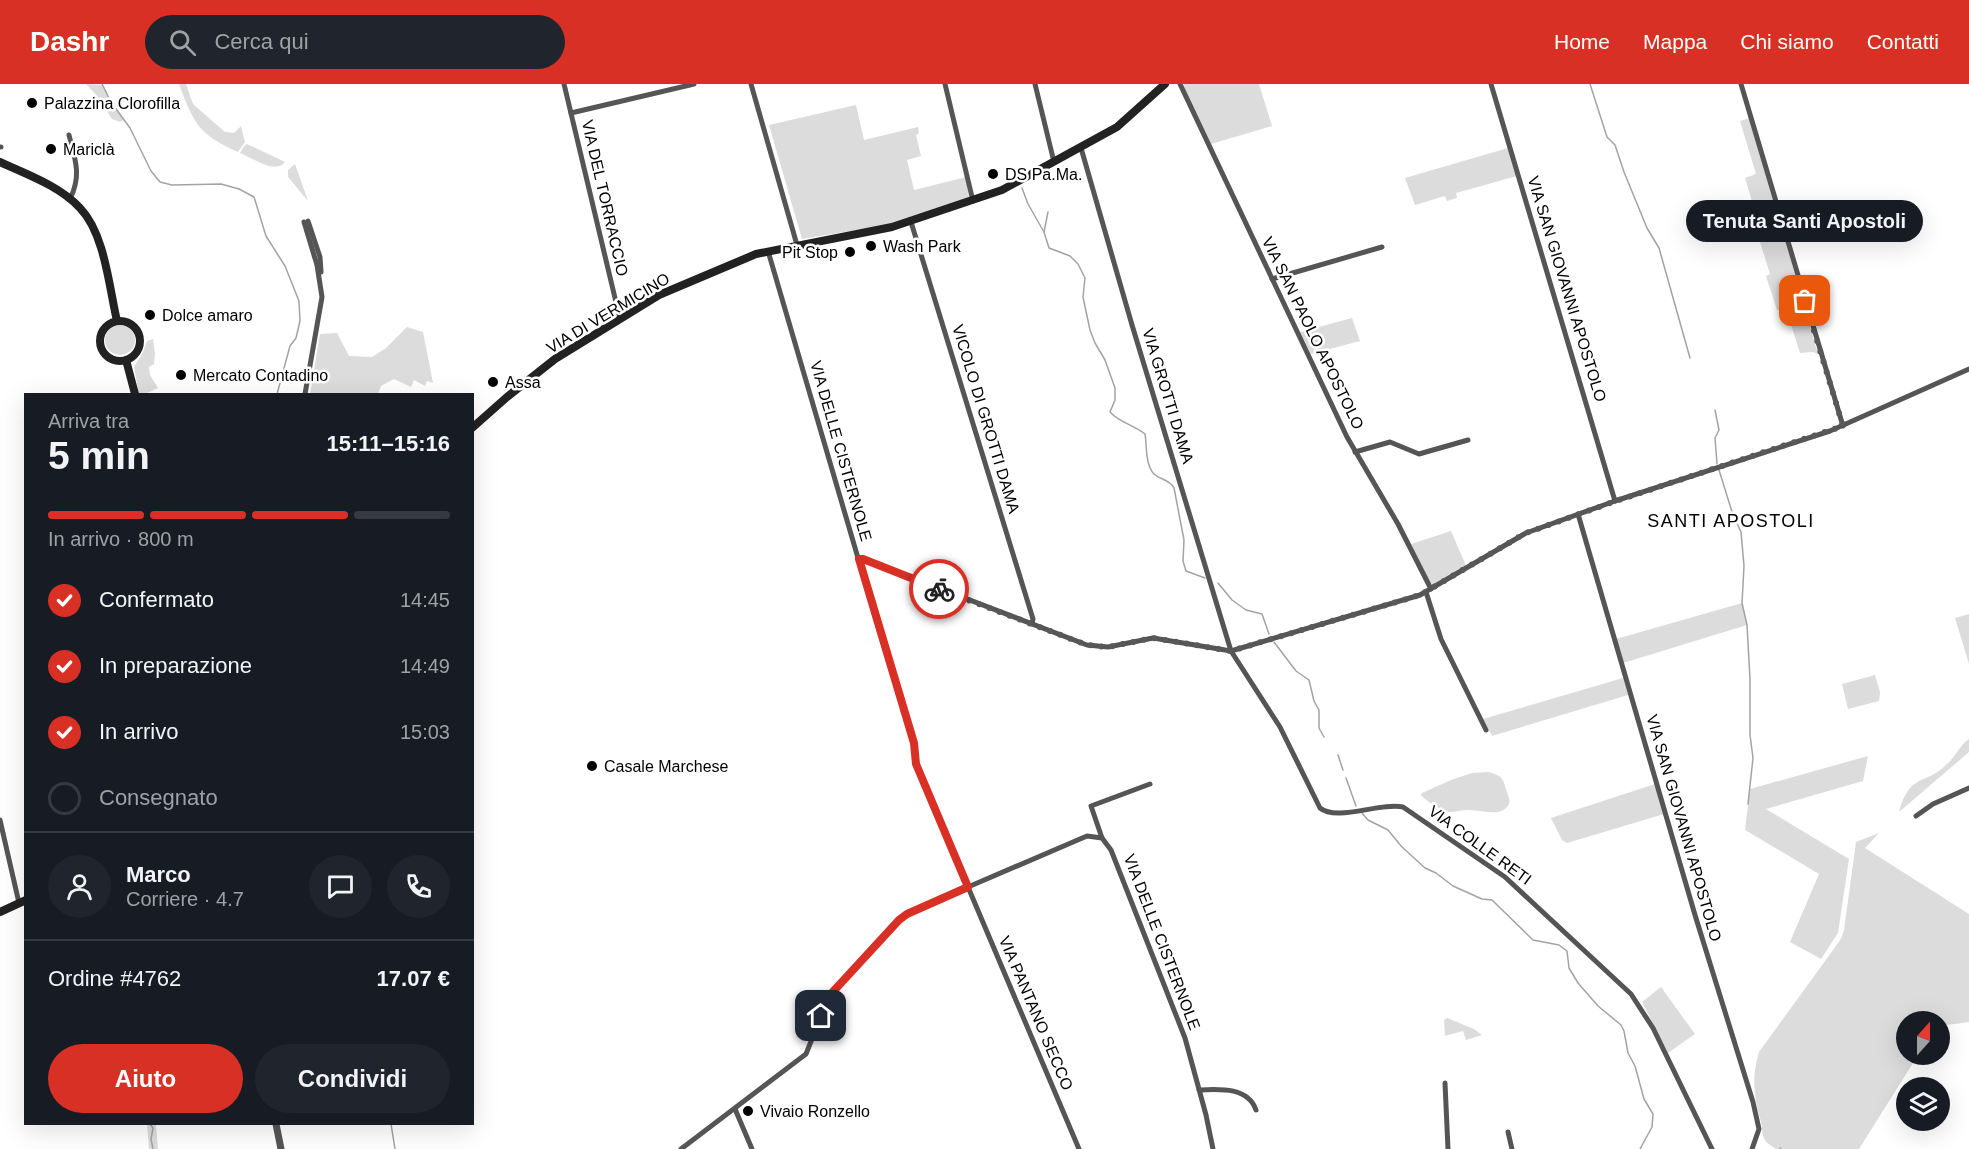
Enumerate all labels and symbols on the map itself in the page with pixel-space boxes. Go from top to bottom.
place label: Palazzina Clorofilla [44,95,180,112]
marker: Palazzina Clorofilla [25,96,39,110]
street label: VIA DEL TORRACCIO [579,118,631,278]
place label: Mariclà [63,141,115,158]
marker: Mariclà [44,142,58,156]
place label: DS Pa.Ma. [1005,166,1082,183]
marker: DS Pa.Ma. [986,167,1000,181]
street label: VIA SAN GIOVANNI APOSTOLO [1525,174,1609,404]
callout: Tenuta Santi Apostoli [1686,199,1924,241]
street label: VIA SAN PAOLO APOSTOLO [1259,234,1367,432]
place label: Wash Park [883,238,962,255]
marker: Wash Park [864,239,878,253]
place label: Pit Stop [782,244,838,261]
marker: Pit Stop [843,245,857,259]
street label: VIA DI VERMICINO [543,270,673,356]
pin [1779,275,1830,326]
place label: Dolce amaro [162,307,253,324]
marker: Dolce amaro [143,308,157,322]
street label: VICOLO DI GROTTI DAMA [949,323,1023,516]
street label: VIA GROTTI DAMA [1139,326,1197,466]
street label: VIA DELLE CISTERNOLE [807,359,875,543]
place label: Mercato Contadino [193,367,328,384]
marker: Mercato Contadino [174,368,188,382]
place label: Assa [505,374,541,391]
marker: Assa [486,375,500,389]
district label: SANTI APOSTOLI [1647,511,1815,531]
courier [909,559,969,619]
street label: VIA SAN GIOVANNI APOSTOLO [1643,713,1725,943]
place label: Casale Marchese [604,758,729,775]
marker: Casale Marchese [585,759,599,773]
street label: VIA COLLE RETI [1425,802,1535,888]
street label: VIA DELLE CISTERNOLE [1121,852,1203,1032]
street label: VIA PANTANO SECCO [996,933,1076,1093]
pin [795,990,846,1041]
north arrow [1896,1011,1950,1065]
place label: Vivaio Ronzello [760,1103,870,1120]
marker: Vivaio Ronzello [741,1104,755,1118]

